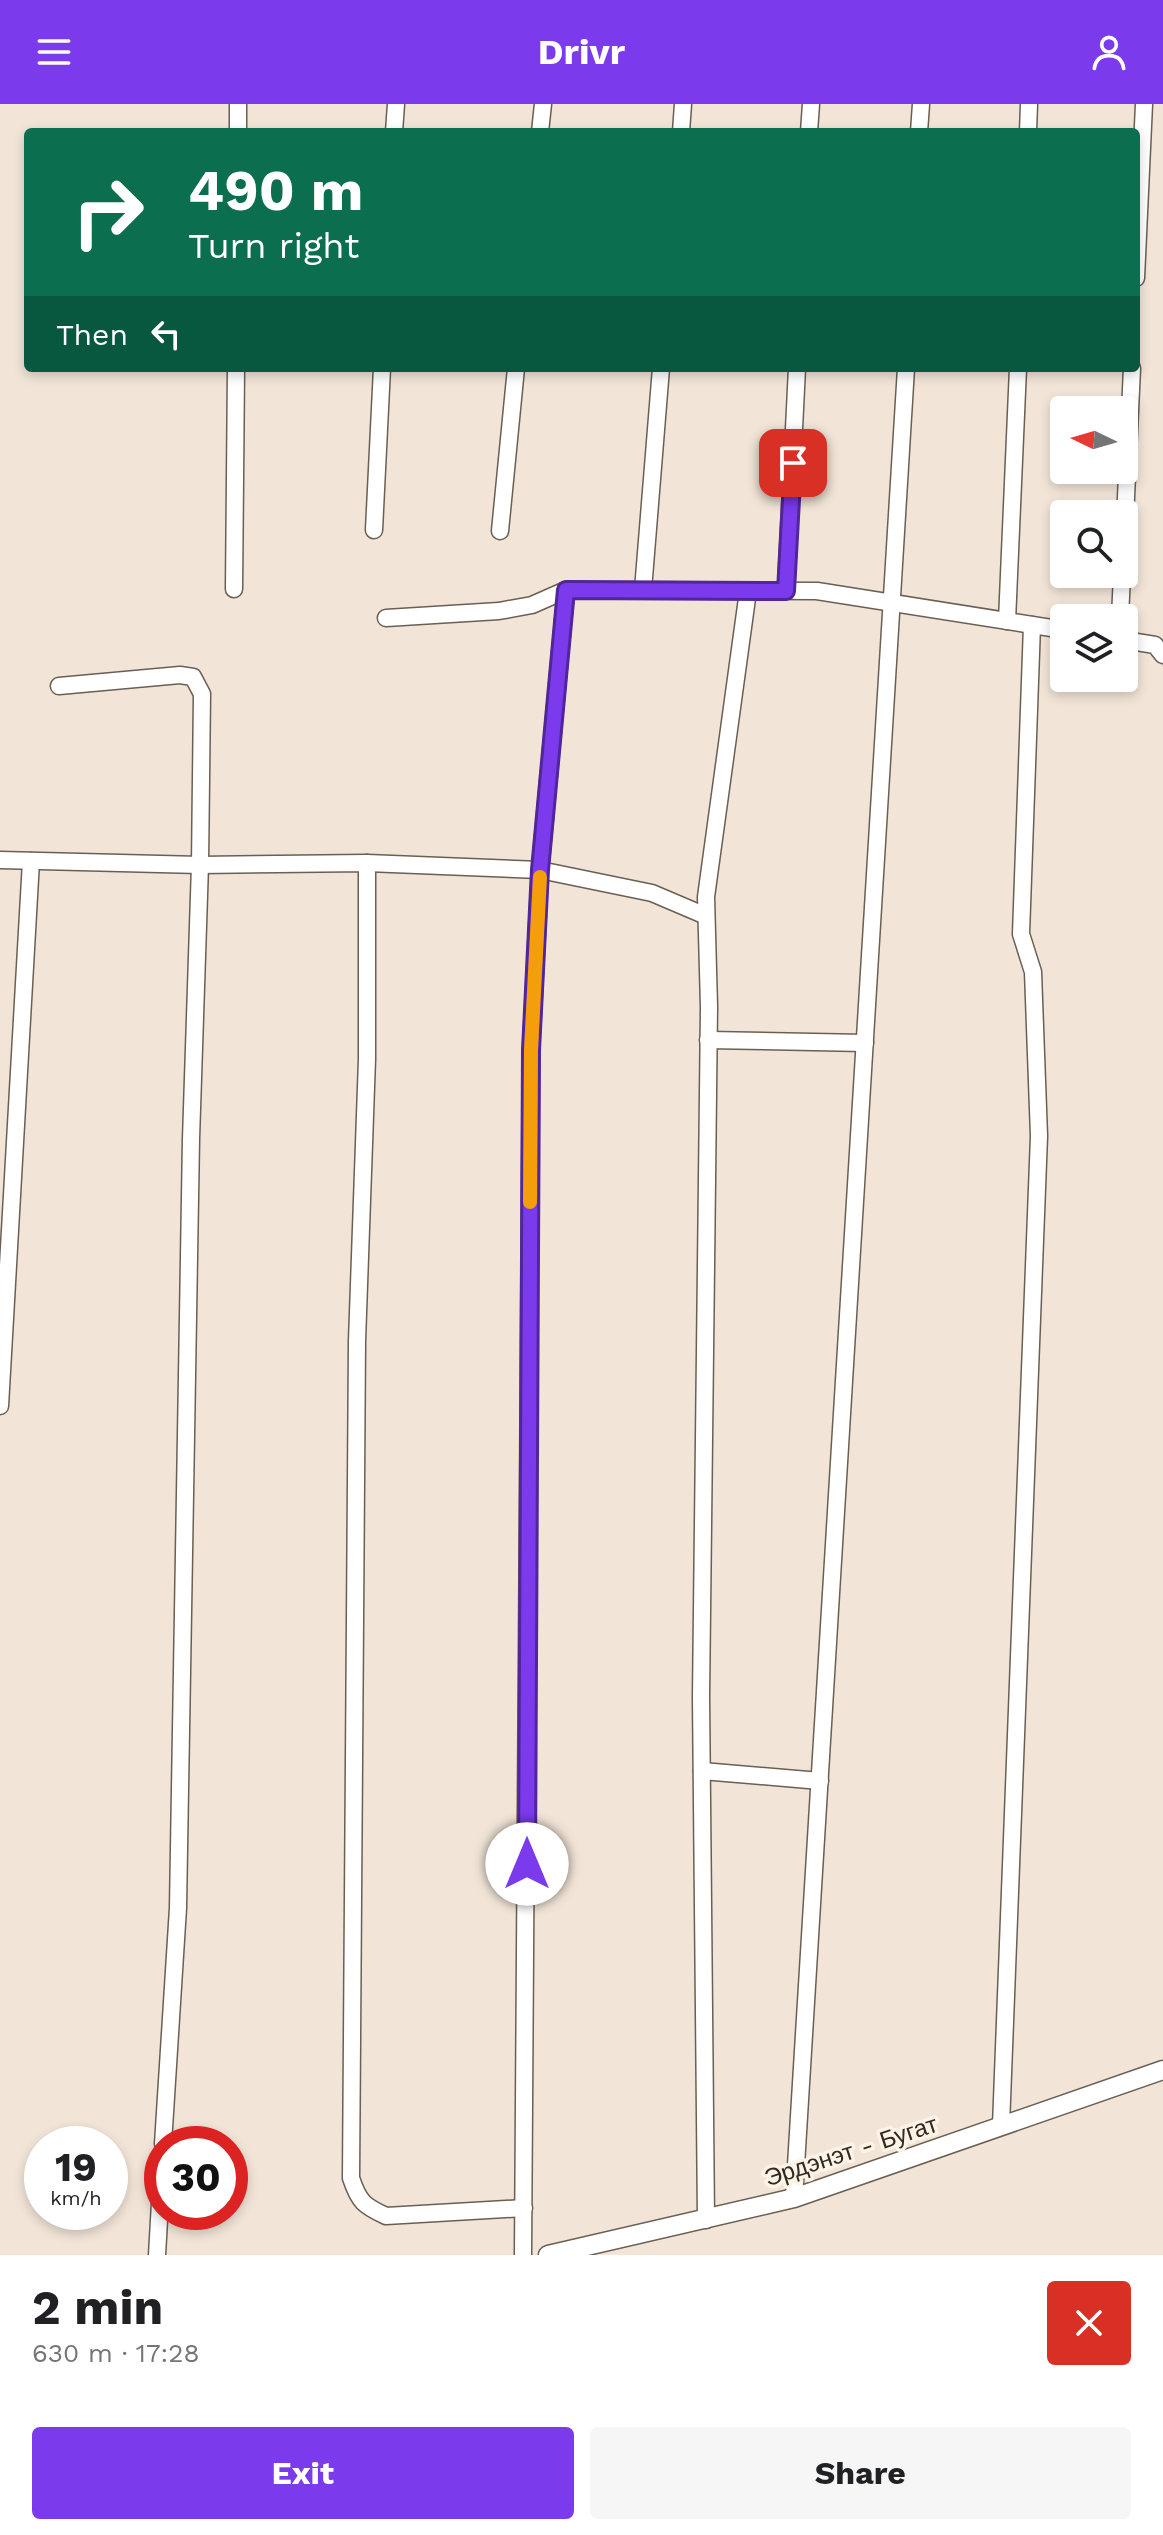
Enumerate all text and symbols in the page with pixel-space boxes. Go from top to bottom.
icon: menu [32,30,76,74]
icon: person [1087,30,1131,74]
text: Drivr [538,31,625,73]
text: 490 m [188,158,363,224]
icon: right [56,160,160,264]
text: Turn right [188,225,359,267]
icon: left [144,312,188,356]
text: Then [56,317,128,352]
north arrow [1050,396,1138,484]
map controls [1050,396,1138,692]
pin [759,429,827,497]
icon: arrive [771,441,815,485]
button: search [1050,500,1138,588]
button: layers [1050,604,1138,692]
position arrow [485,1822,569,1906]
street label: Эрдэнэт - Бугат [761,2110,941,2192]
speed limit sign: 30 [144,2126,248,2230]
text: 19 [55,2144,97,2191]
text: km/h [50,2186,102,2210]
text: 2 min [32,2279,163,2336]
button: close [1047,2281,1131,2365]
text: 630 m · 17:28 [32,2338,199,2368]
button: Exit [32,2427,574,2519]
button: Share [590,2427,1131,2519]

